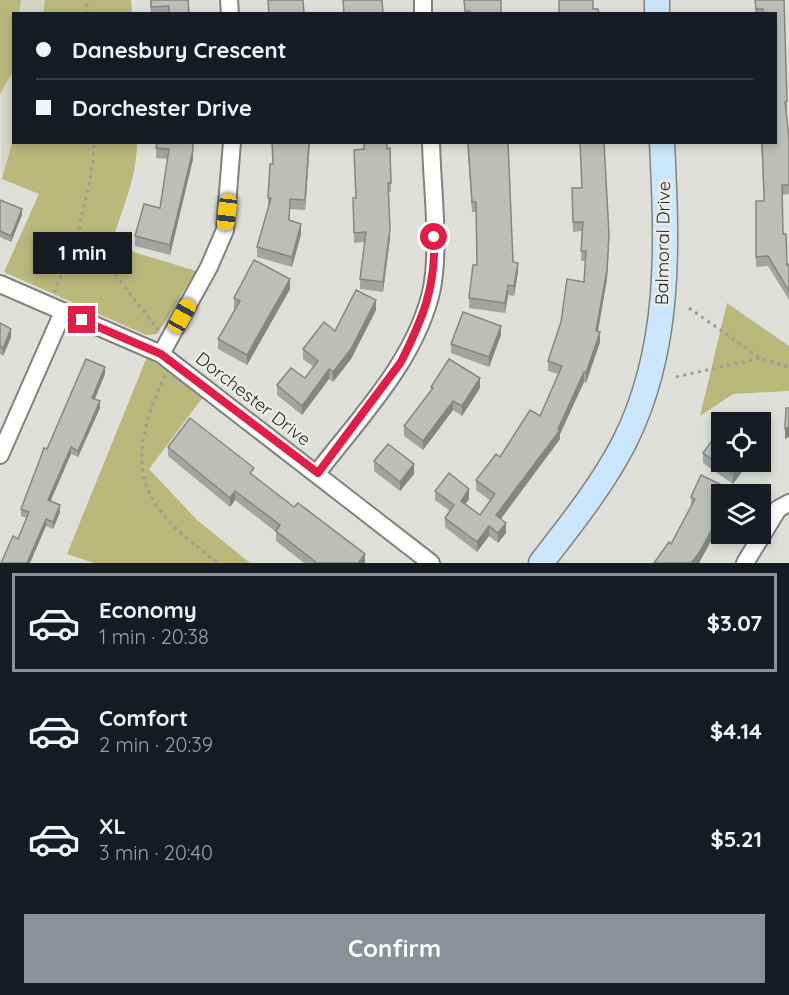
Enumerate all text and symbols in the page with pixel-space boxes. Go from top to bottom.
text: Danesbury Crescent [72,36,287,64]
text: Dorchester Drive [72,94,252,122]
street label: Balmoral Drive [650,181,675,305]
car [216,193,238,231]
route start [420,223,447,250]
callout: 1 min [32,233,132,275]
text: 1 min [58,240,107,265]
car [165,296,199,336]
route end [68,306,95,333]
street label: Dorchester Drive [191,346,316,451]
map controls [711,412,771,544]
button: locate [711,412,771,472]
button: layers [711,484,771,544]
icon: car [27,596,81,650]
text: Economy [99,596,197,624]
text: $3.07 [707,609,762,637]
text: 1 min · 20:38 [99,624,209,649]
icon: car [27,704,81,758]
text: Comfort [99,704,188,732]
text: $4.14 [710,717,762,745]
text: 2 min · 20:39 [99,732,213,757]
icon: car [27,812,81,866]
text: XL [99,812,126,840]
text: $5.21 [711,825,762,853]
text: 3 min · 20:40 [99,840,213,865]
button: Confirm [24,914,765,983]

